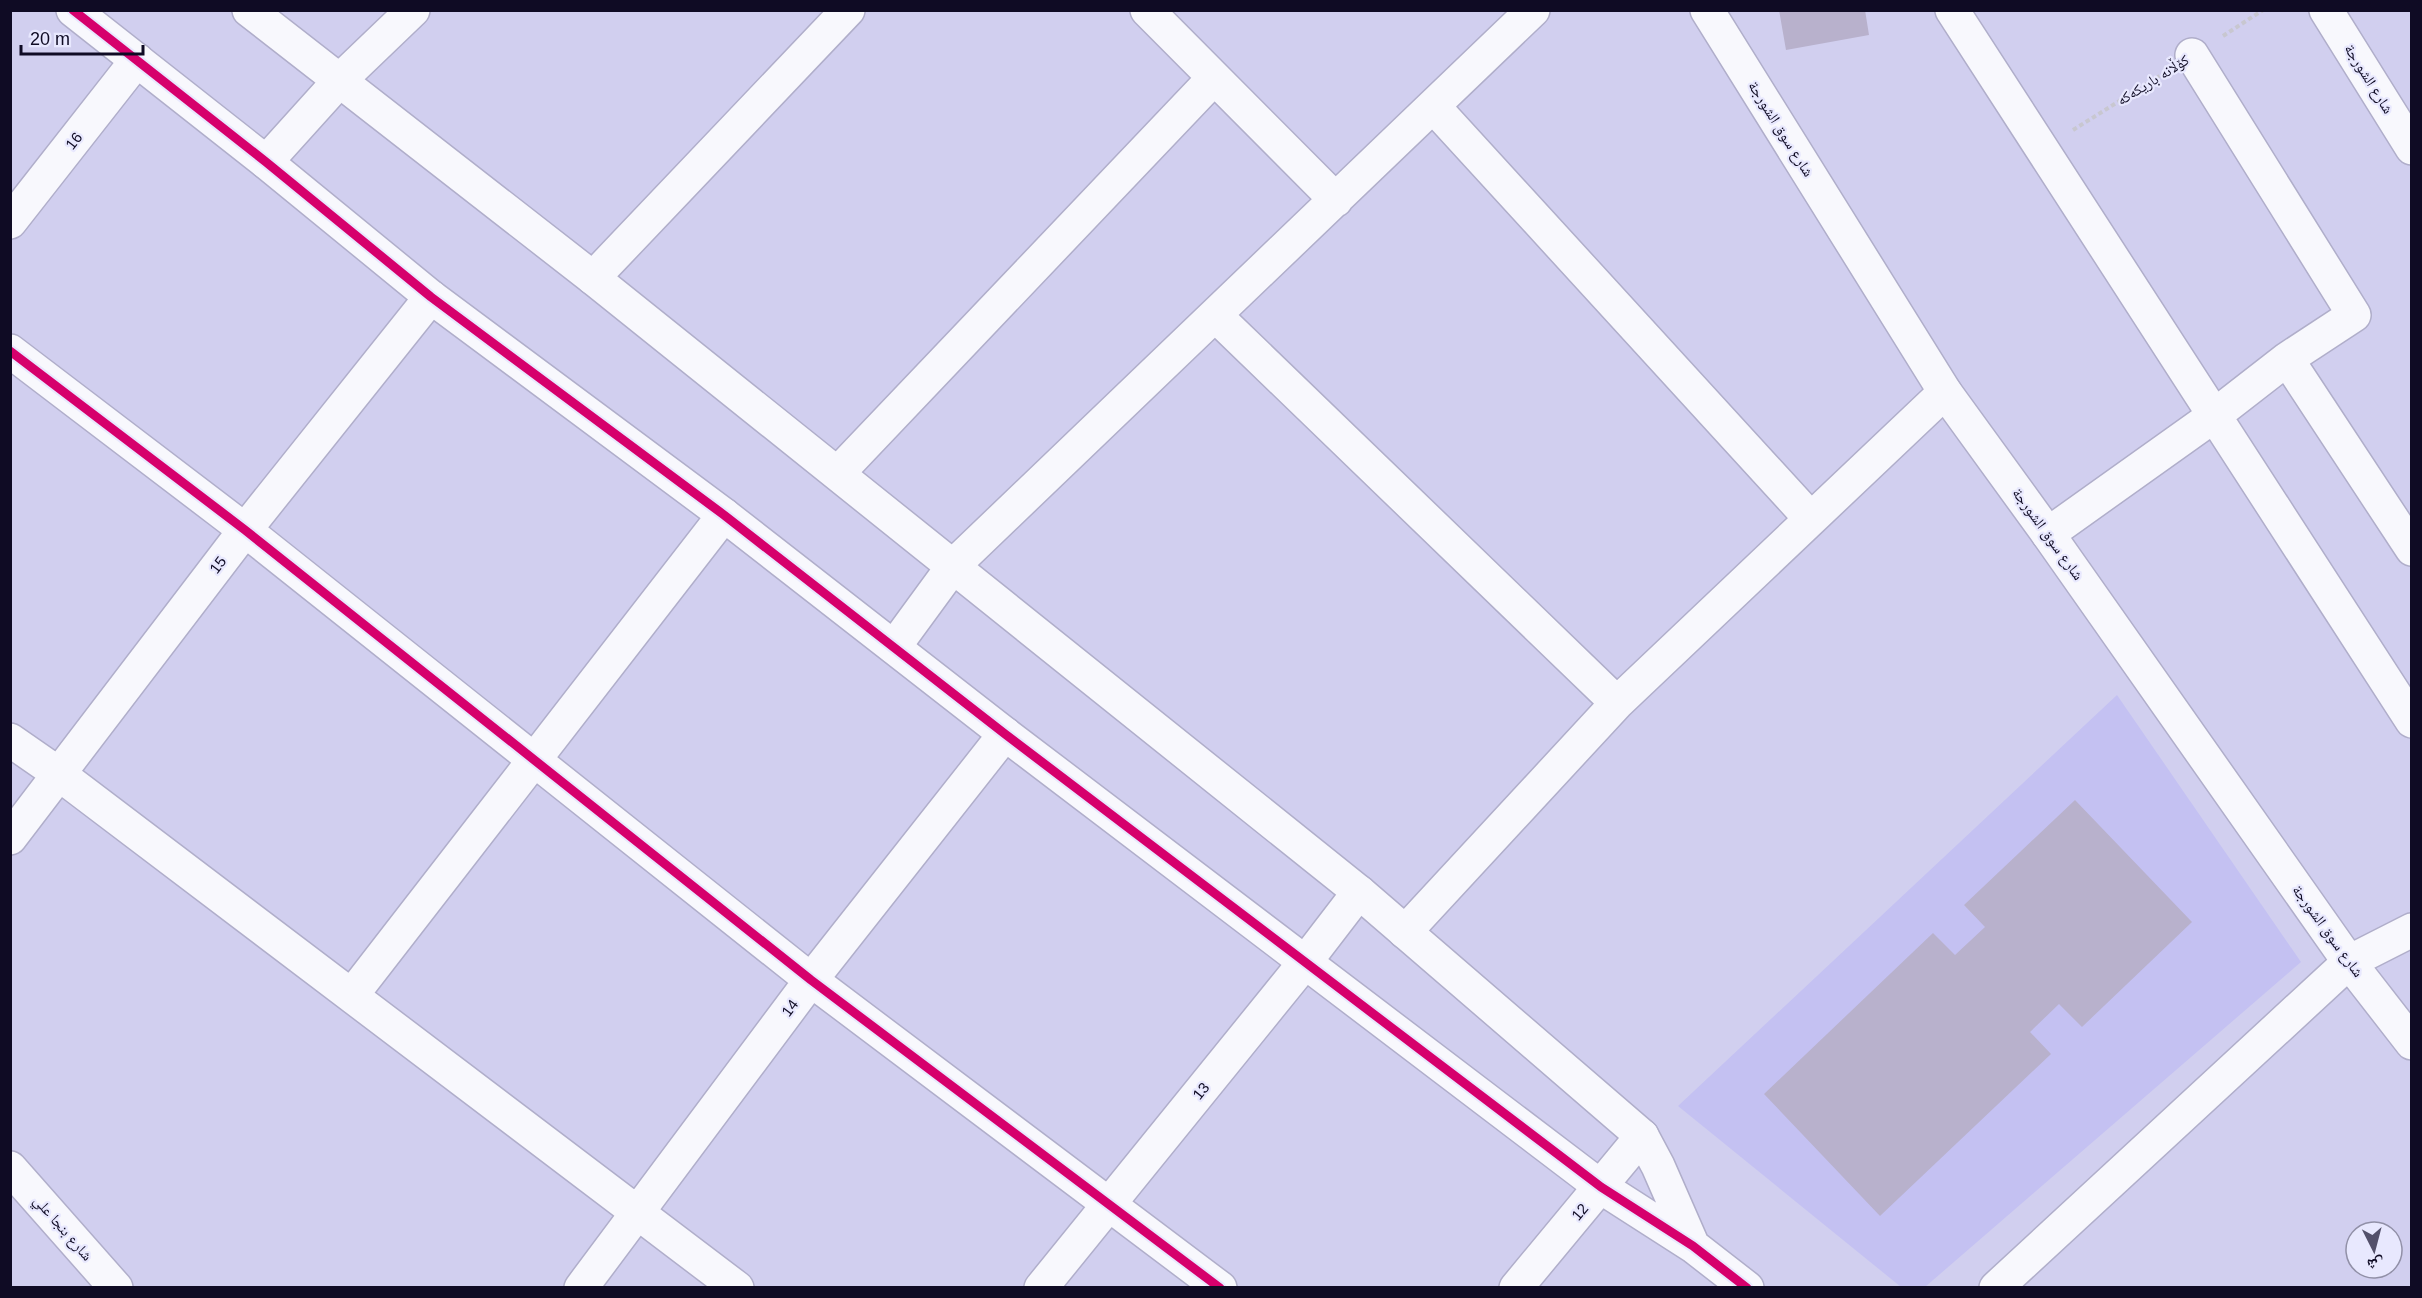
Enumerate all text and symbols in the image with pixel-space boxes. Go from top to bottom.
scale bar [21,18,142,56]
text: 20 m [30,29,70,49]
street label: شارع الشورجة [2340,41,2398,118]
street label: کۆڵانە باریکەکە [2113,49,2192,109]
street label: شارع سوق الشورجة [1744,78,1818,181]
street label: 16 [62,129,85,153]
street label: شارع سوق الشورجة [2008,485,2087,584]
street label: 15 [206,553,229,576]
street label: شارع سوق الشورجة [2288,882,2367,981]
street label: 14 [778,996,801,1019]
street label: 13 [1189,1079,1212,1103]
street label: شارع بنجا علي [28,1192,96,1266]
street label: 12 [1568,1200,1591,1224]
north arrow [2344,1220,2404,1280]
text: ش [2366,1254,2385,1274]

